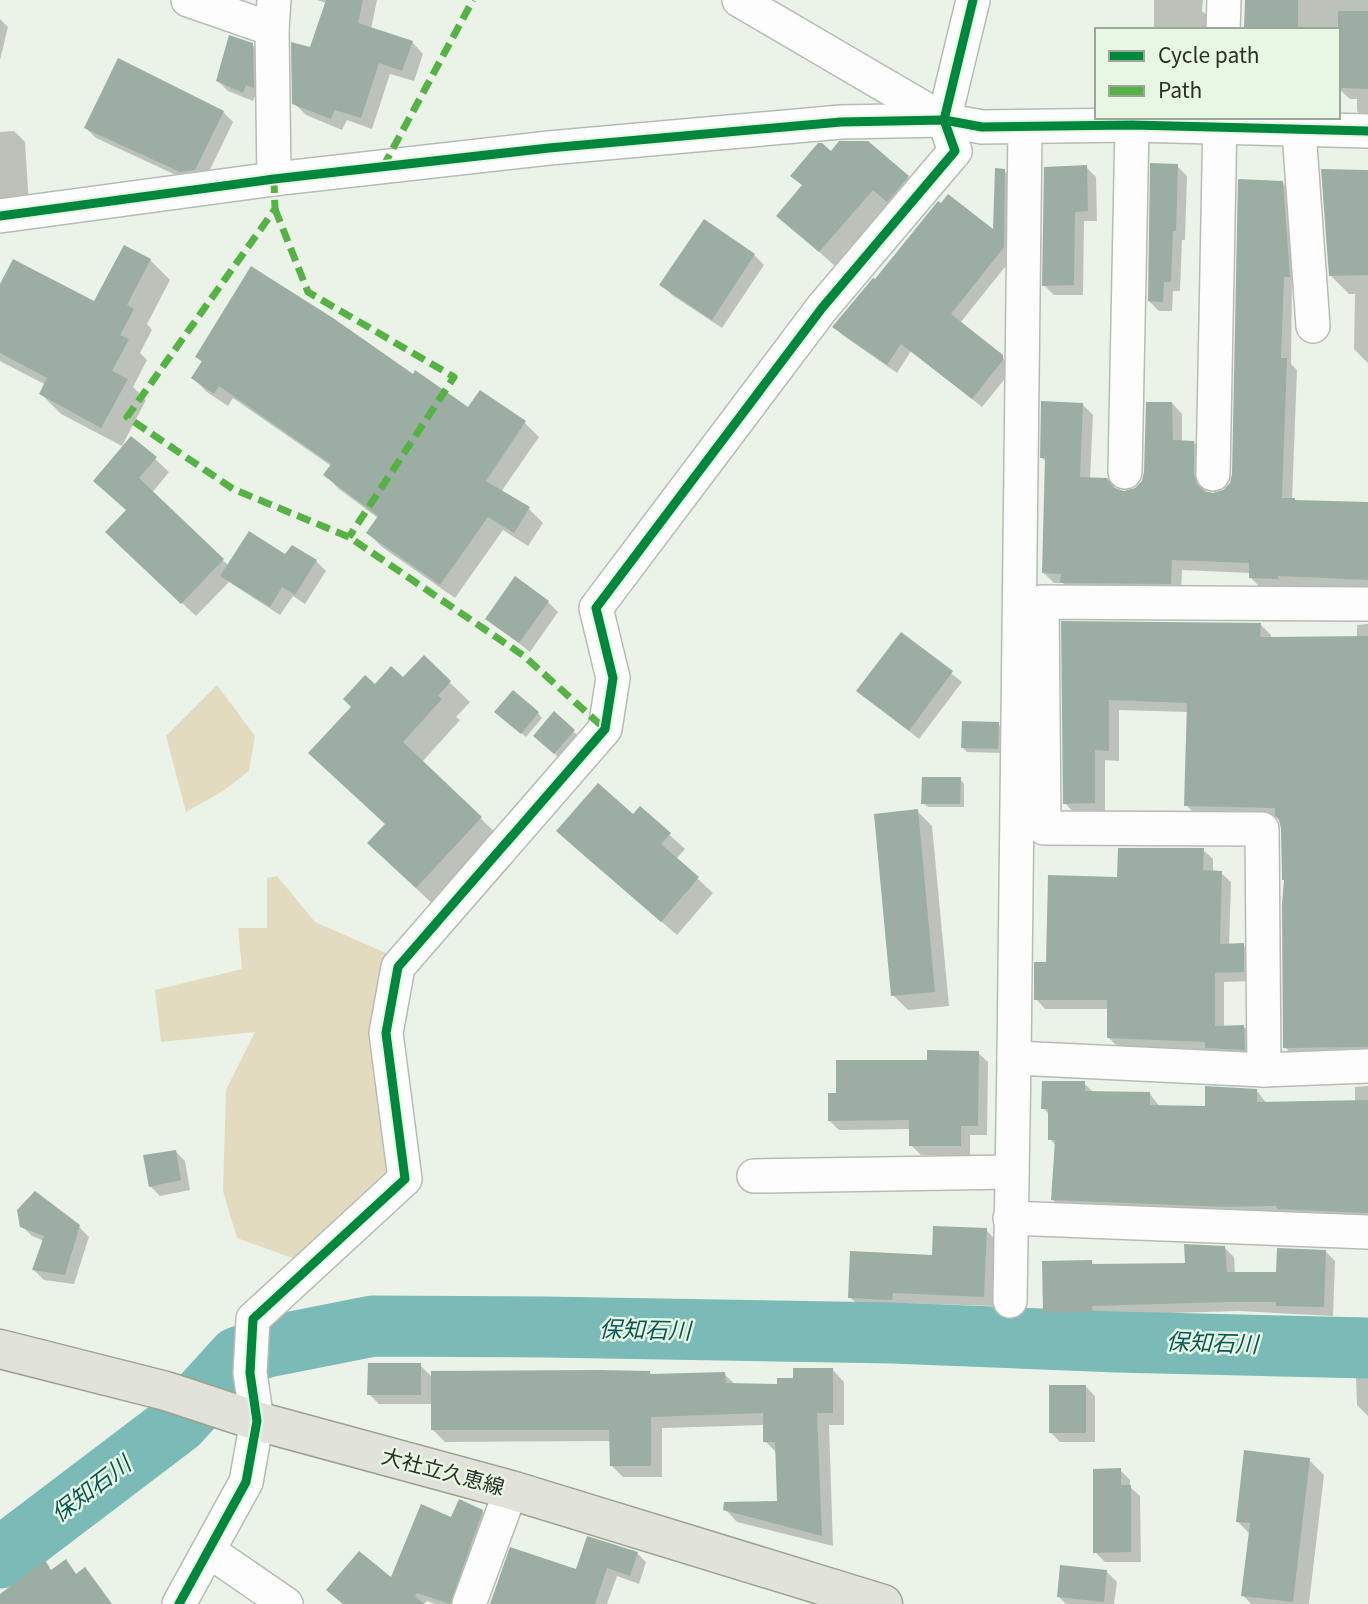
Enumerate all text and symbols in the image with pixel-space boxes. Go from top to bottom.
legend [1095,28,1340,119]
text: Cycle path [1158,39,1260,69]
text: Path [1158,74,1202,104]
water label: 保知石川 [599,1310,694,1346]
water label: 保知石川 [1166,1322,1262,1360]
street label: 大社立久恵線 [379,1439,508,1501]
water label: 保知石川 [43,1444,139,1529]

